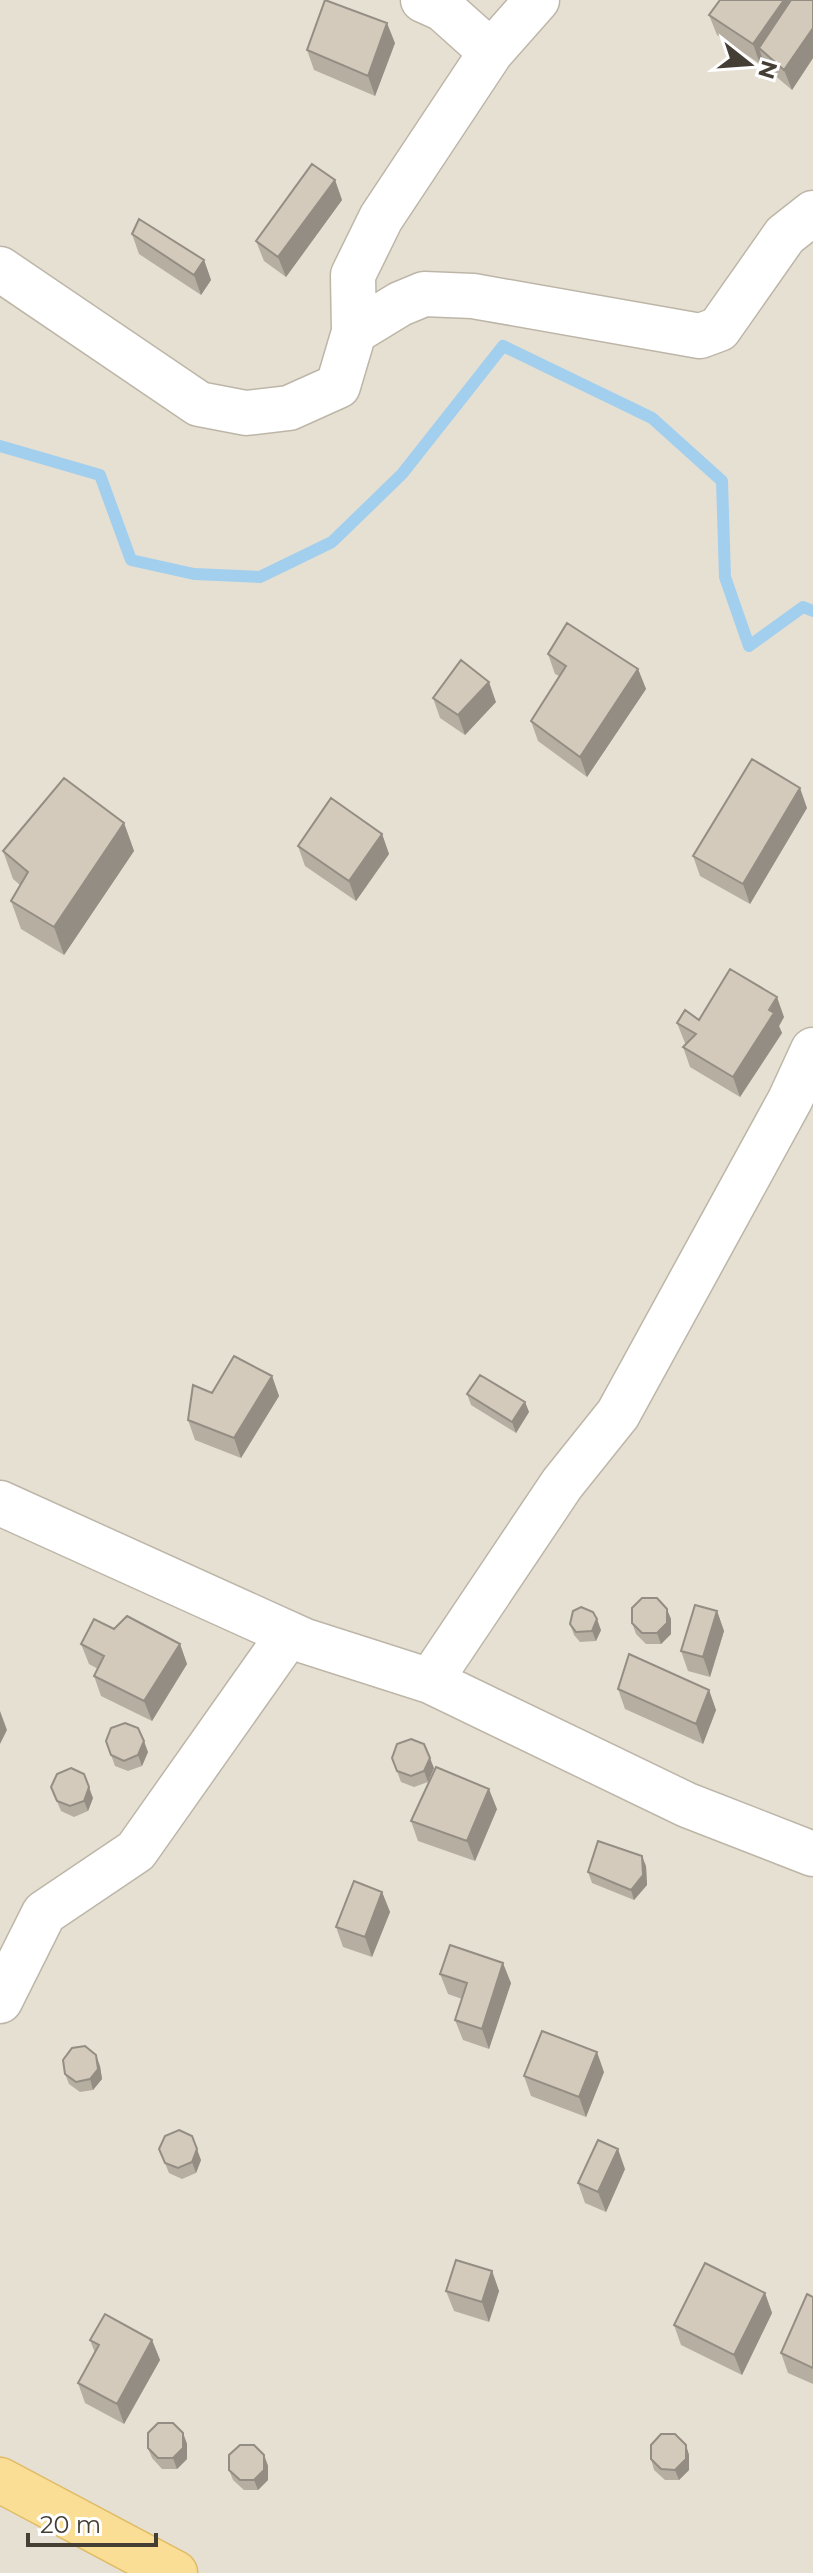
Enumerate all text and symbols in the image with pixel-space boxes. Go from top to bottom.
north arrow [709,24,789,104]
text: N [752,57,783,82]
scale bar [28,2497,156,2547]
text: 20 m [40,2510,101,2539]

